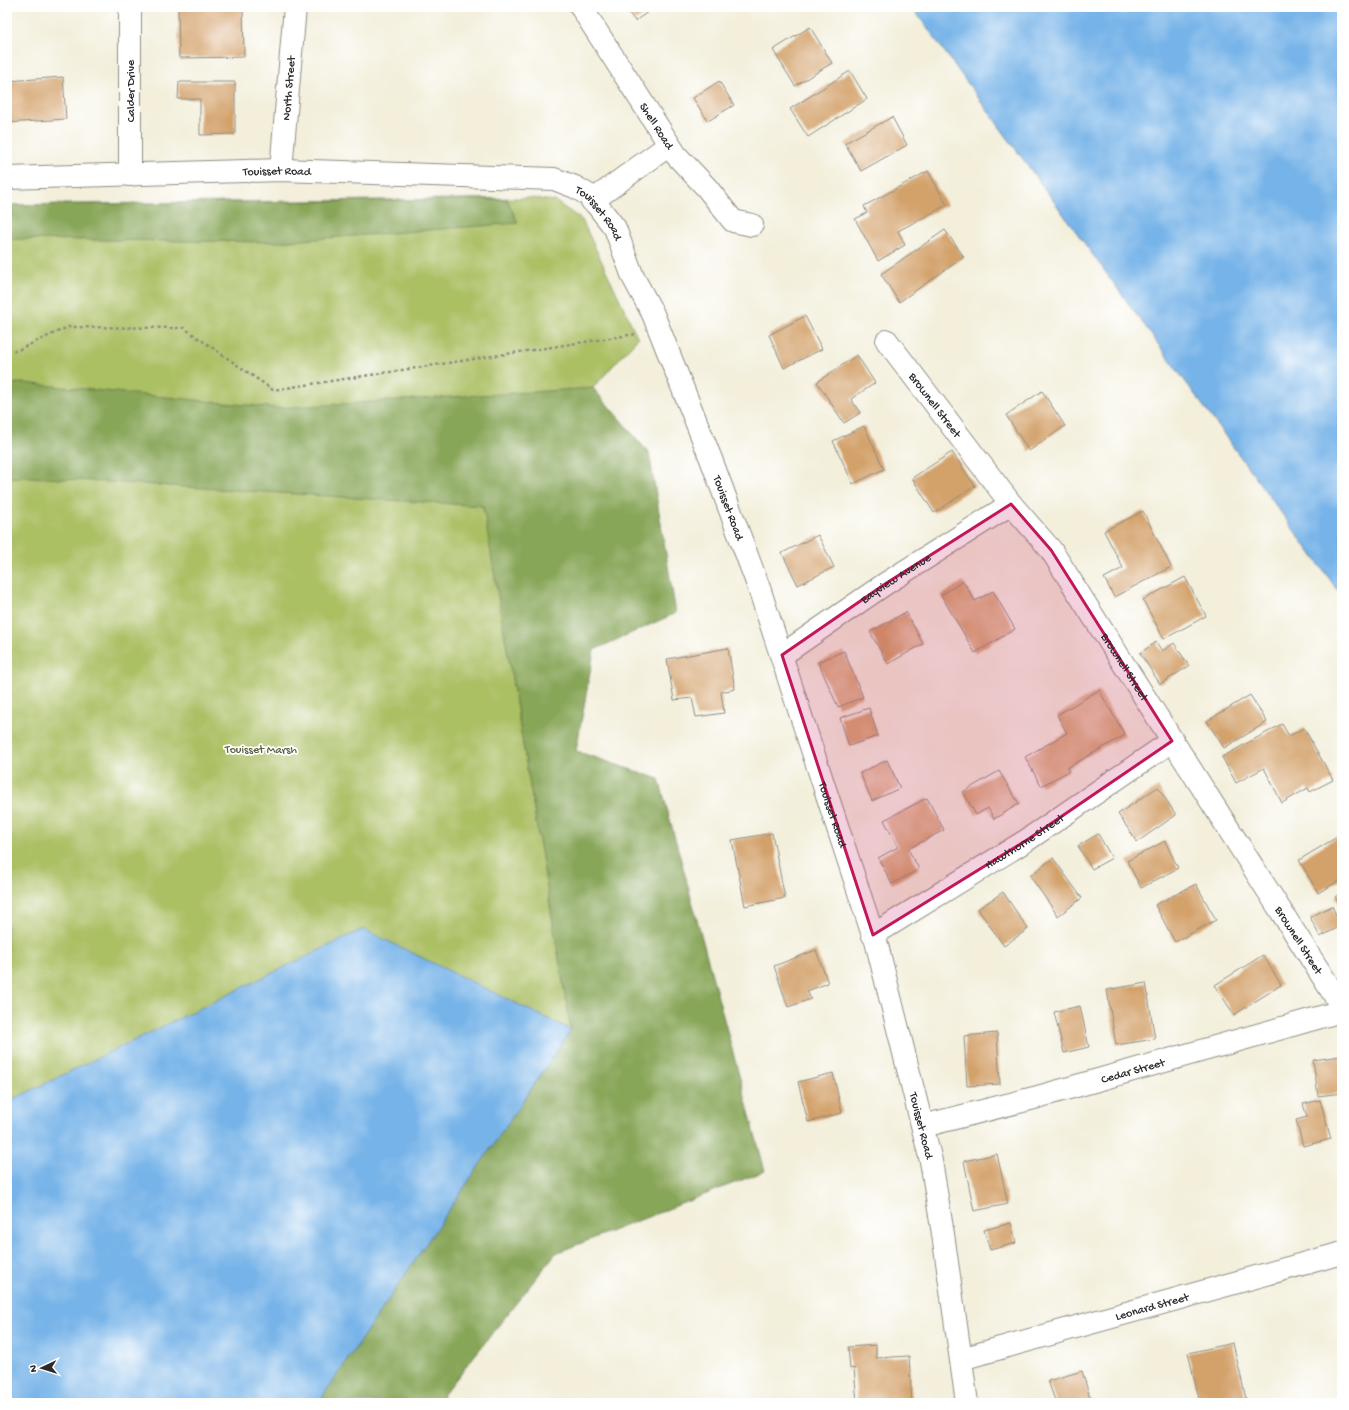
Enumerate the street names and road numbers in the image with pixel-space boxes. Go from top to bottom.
street label: North Street [280,55,300,121]
street label: Calder Drive [125,59,139,122]
street label: Shell Road [635,101,676,153]
street label: Touisset Road [242,165,312,180]
street label: Touisset Road [571,183,624,243]
street label: Brownell Street [904,370,964,442]
street label: Touisset Road [708,473,746,543]
street label: Bayview Avenue [858,551,935,608]
street label: Brownell Street [1096,630,1151,705]
street label: Touisset Road [814,779,849,850]
street label: Hawthorne Street [983,811,1068,873]
street label: Brownell Street [1270,903,1325,979]
street label: Cedar Street [1100,1056,1168,1088]
street label: Touisset Road [905,1090,935,1161]
street label: Leonard Street [1114,1291,1192,1325]

